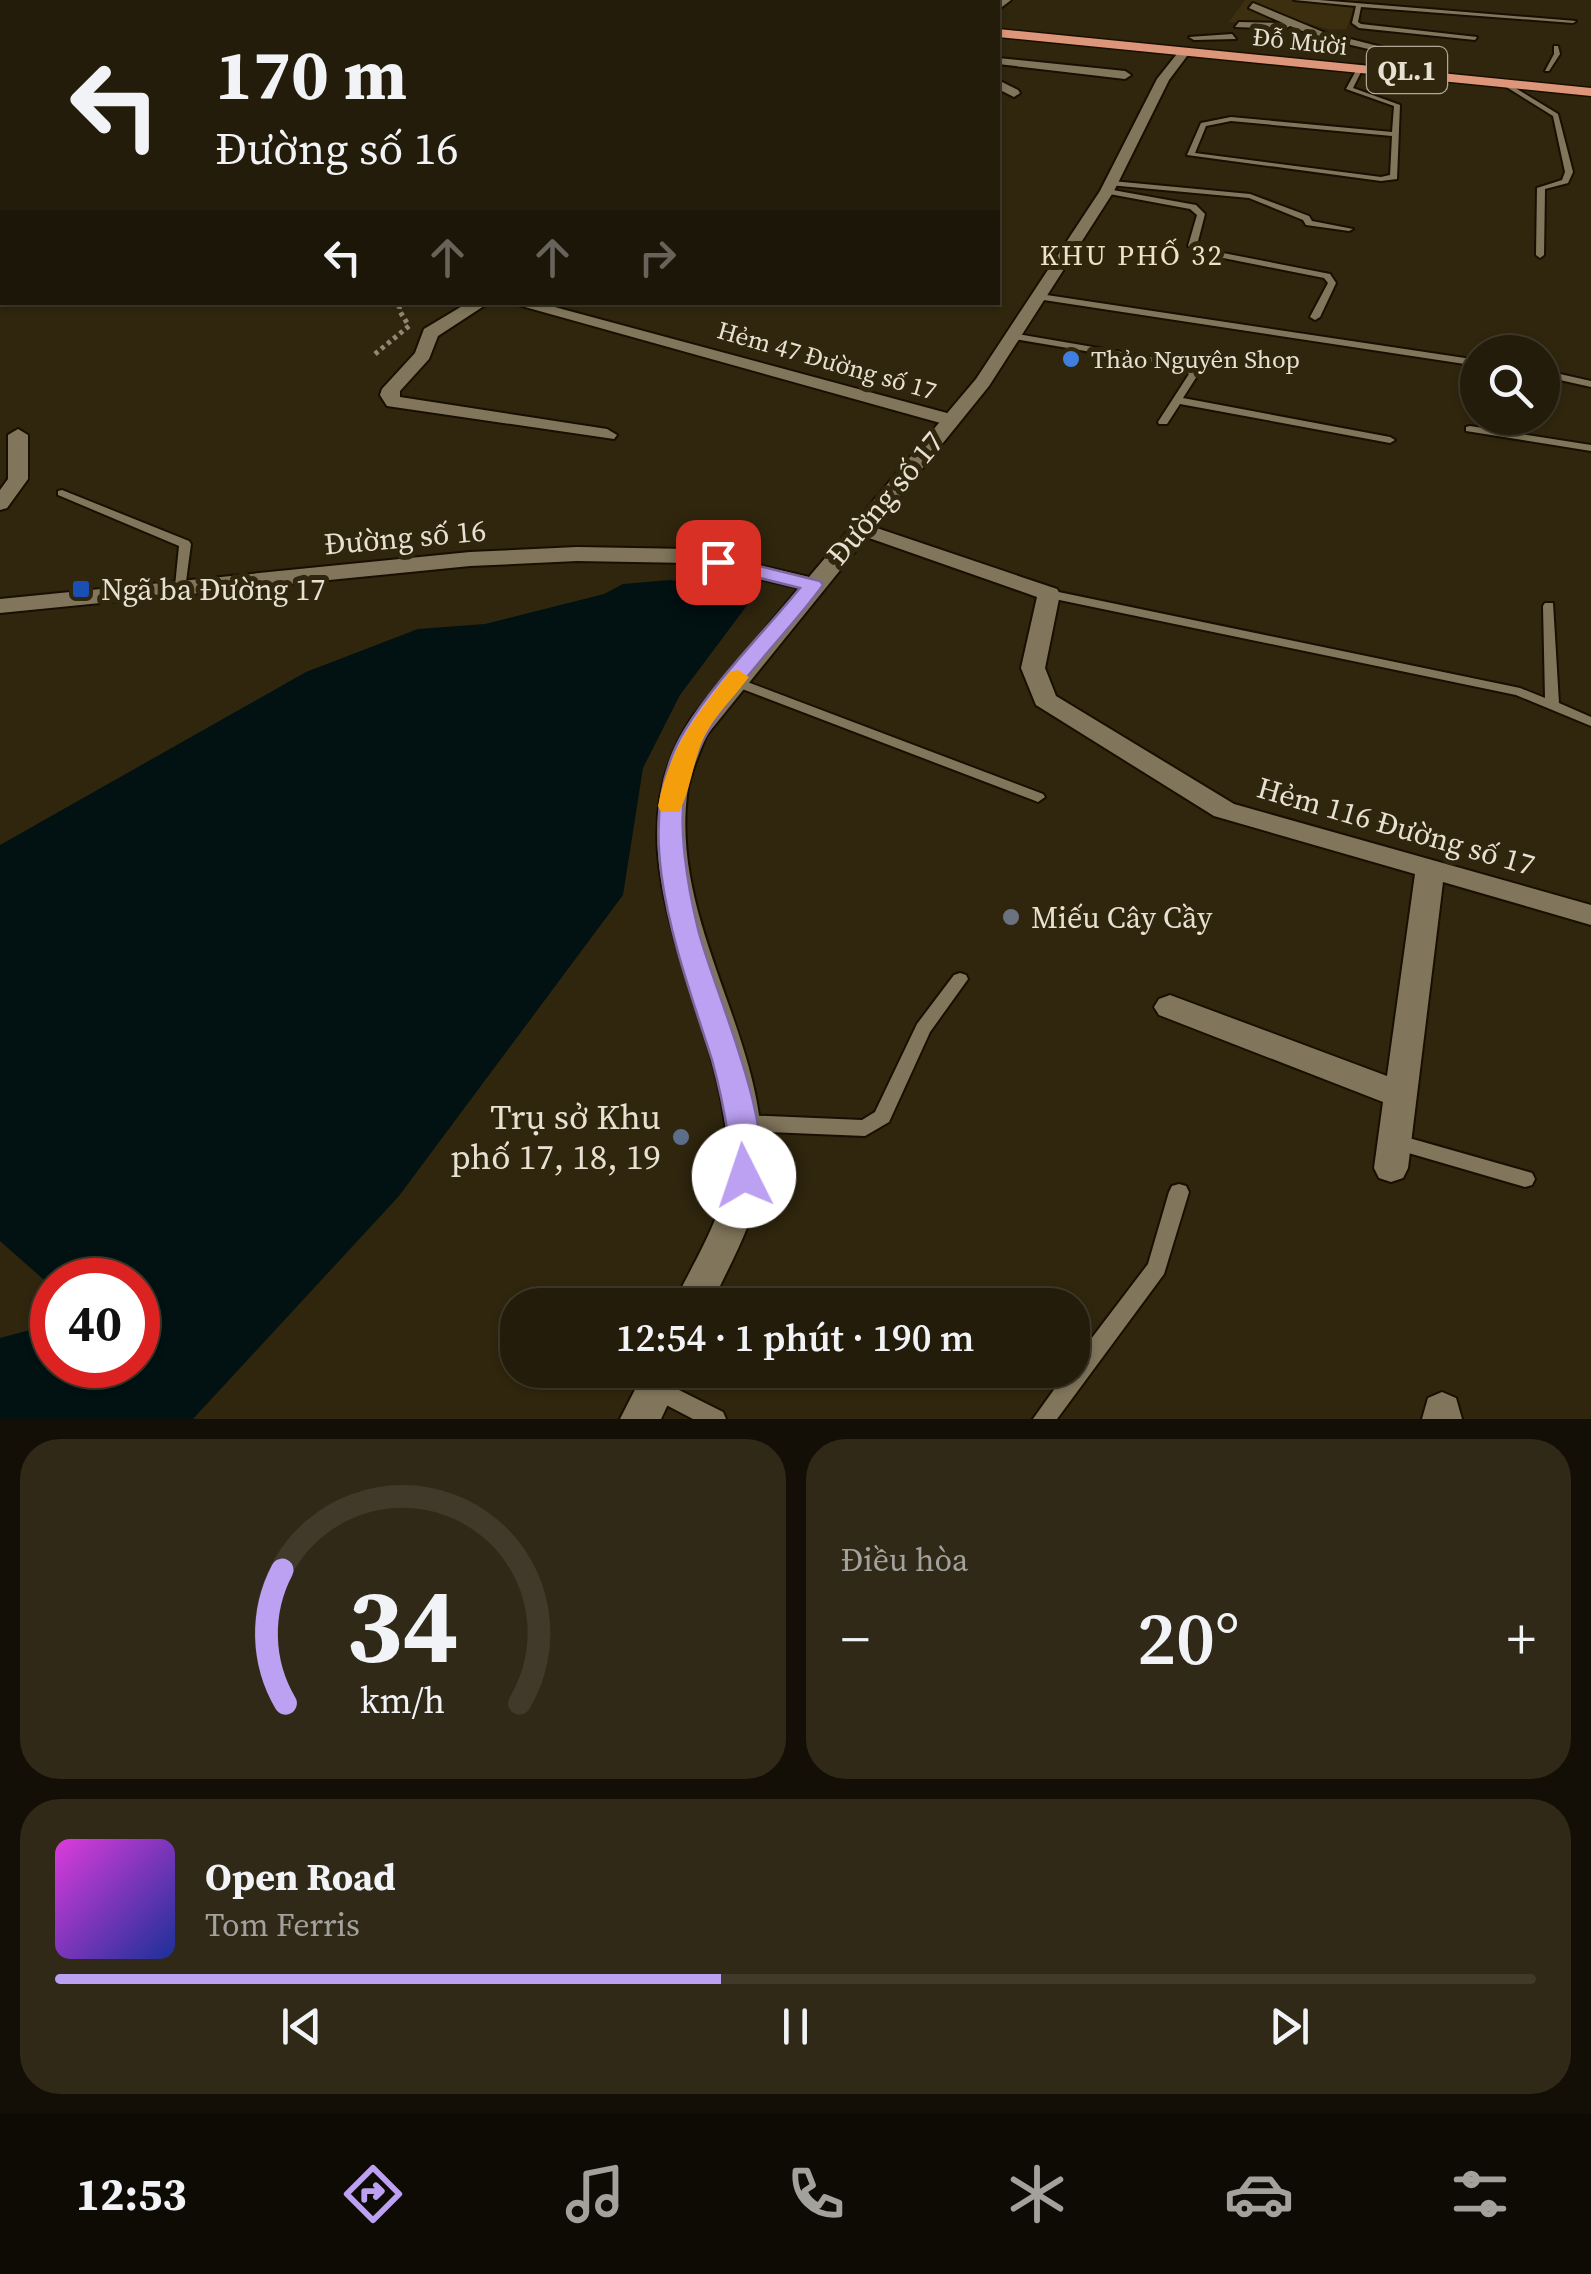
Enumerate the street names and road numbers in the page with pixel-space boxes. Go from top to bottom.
street label: Đỗ Mười [1251,19,1349,63]
road number: QL.1 [1367,47,1447,93]
street label: Hẻm 47 Đường số 17 [713,312,941,408]
street label: Đường số 17 [817,423,953,573]
street label: Đường số 16 [322,509,488,565]
street label: Hẻm 116 Đường số 17 [1252,767,1540,885]

